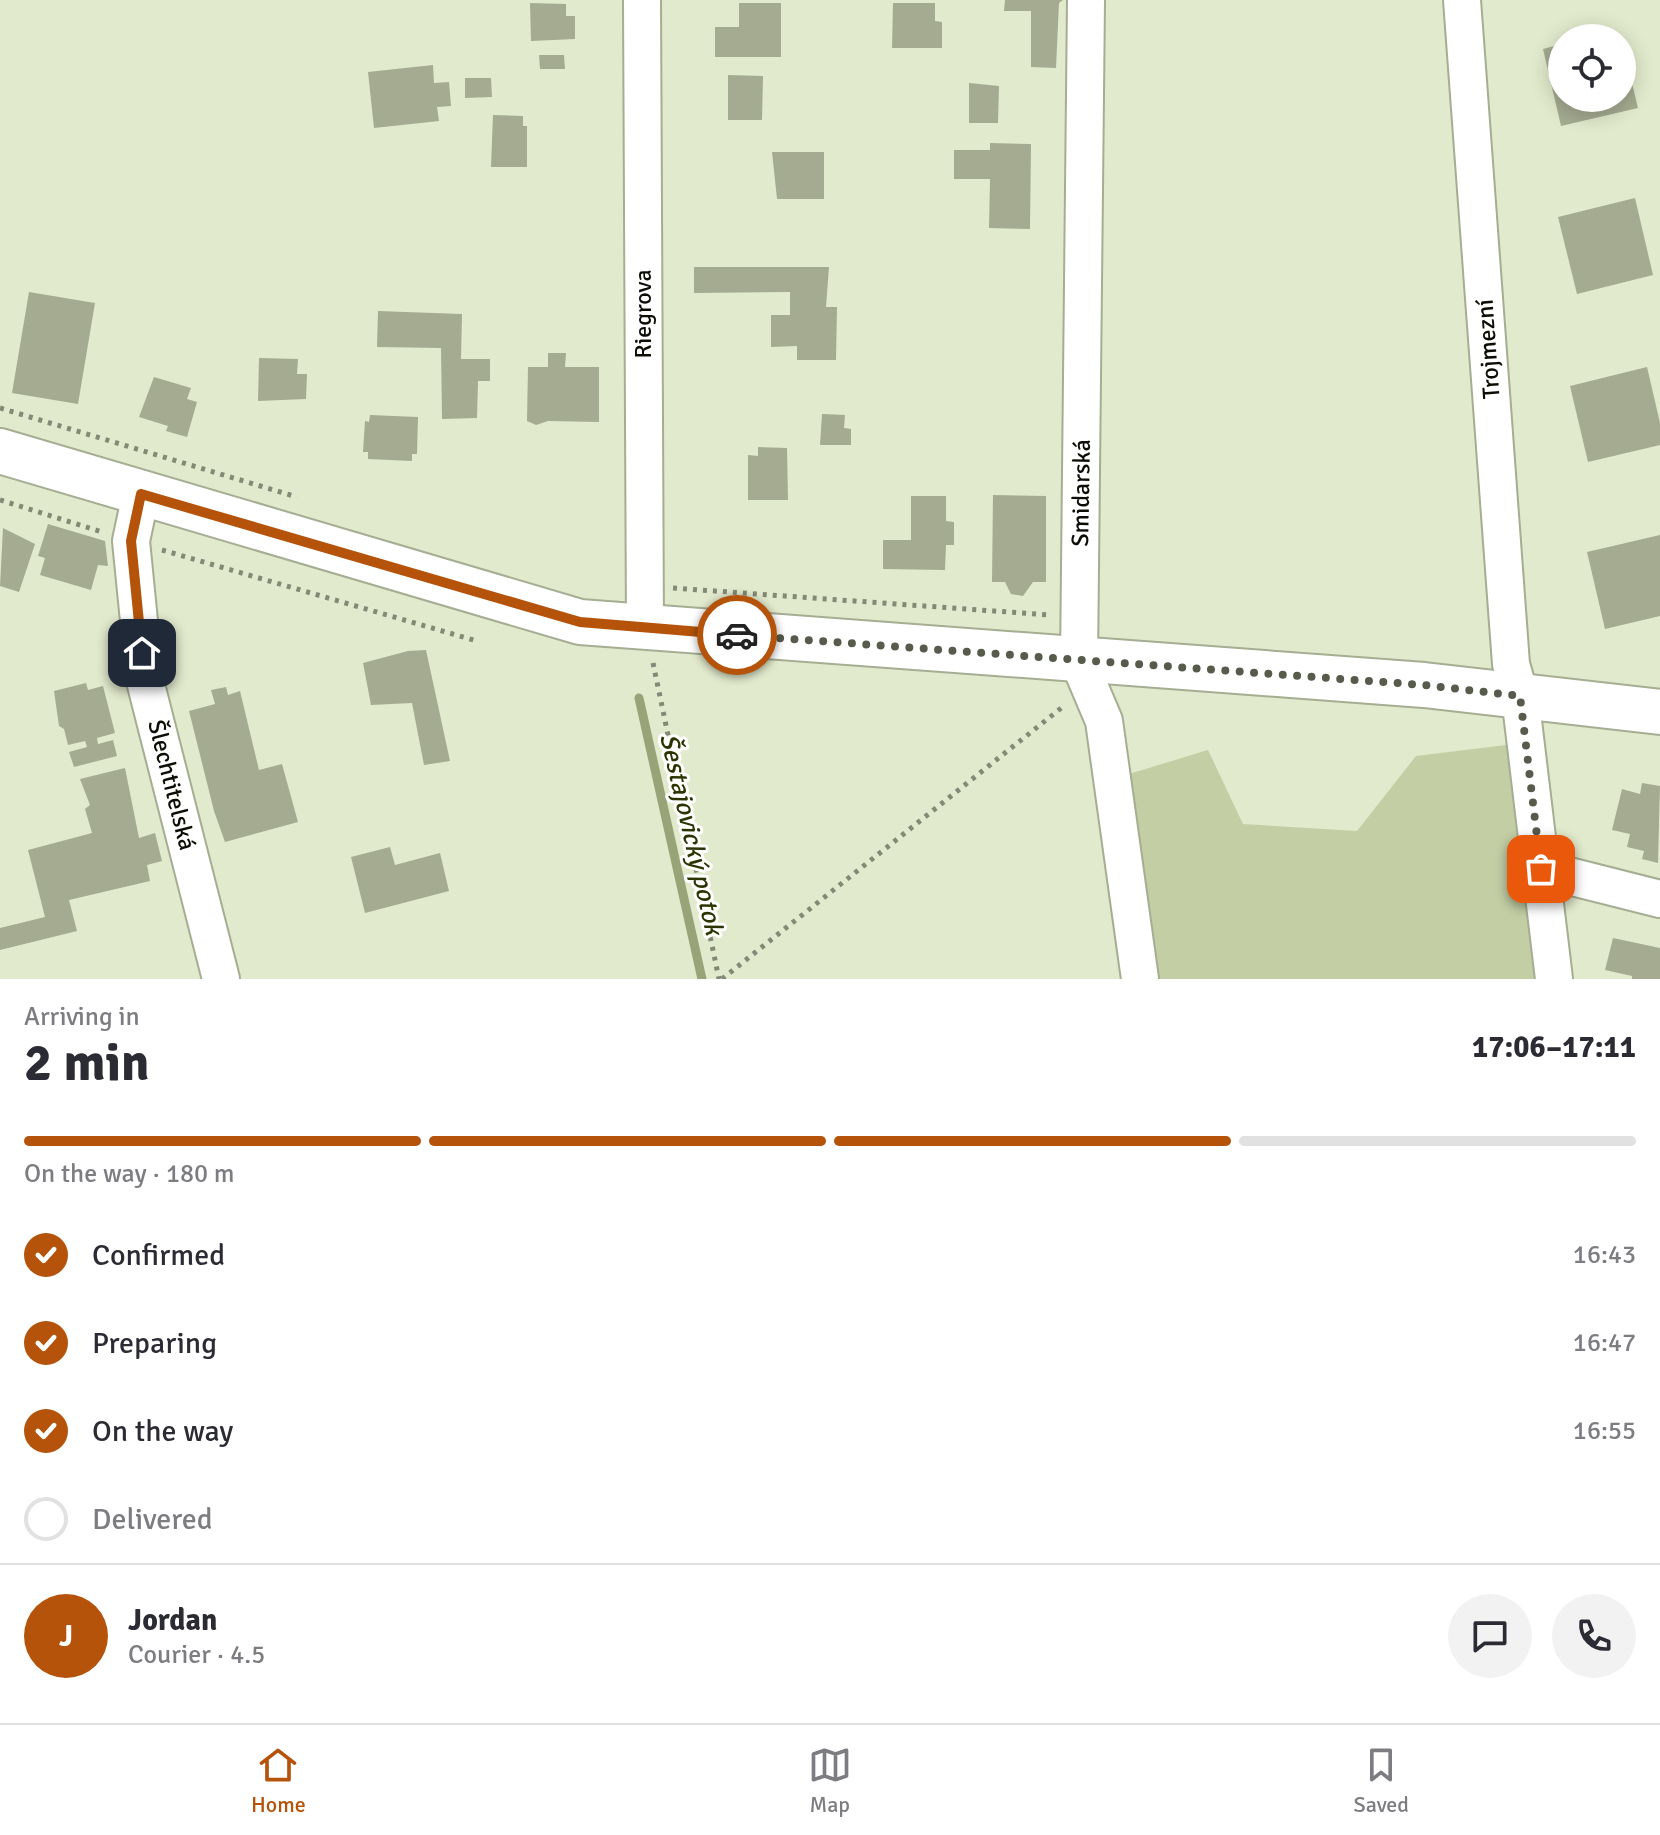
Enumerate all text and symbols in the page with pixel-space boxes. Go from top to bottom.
map controls [1548,24,1636,112]
button: locate [1548,24,1636,112]
street label: Riegrova [628,269,658,359]
street label: Trojmezní [1470,298,1506,400]
street label: Smidarská [1065,439,1097,547]
courier [697,595,777,675]
icon: car [715,613,759,657]
pin [108,619,176,687]
icon: home [120,631,164,675]
street label: Šlechtitelská [141,717,203,853]
water label: Šestajovický potok [652,730,730,940]
pin [1507,835,1575,903]
icon: bag [1519,847,1563,891]
text: Arriving in [24,1001,140,1033]
text: 17:06–17:11 [1472,1029,1636,1066]
text: 2 min [24,1031,150,1095]
text: On the way · 180 m [24,1158,234,1190]
icon: check [24,1233,68,1277]
text: Confirmed [92,1237,225,1274]
text: 16:43 [1573,1239,1636,1271]
icon: check [24,1321,68,1365]
text: Preparing [92,1325,217,1362]
text: 16:47 [1573,1327,1636,1359]
icon: check [24,1409,68,1453]
text: On the way [92,1413,233,1450]
text: 16:55 [1573,1415,1636,1447]
text: Delivered [92,1501,213,1538]
button: chat [1448,1594,1532,1678]
button: phone [1552,1594,1636,1678]
text: Jordan [128,1602,217,1639]
text: J [59,1618,73,1655]
text: Courier · 4.5 [128,1639,265,1671]
tab: Home [251,1743,306,1818]
tab: Map [808,1743,852,1818]
tab: Saved [1354,1743,1409,1818]

